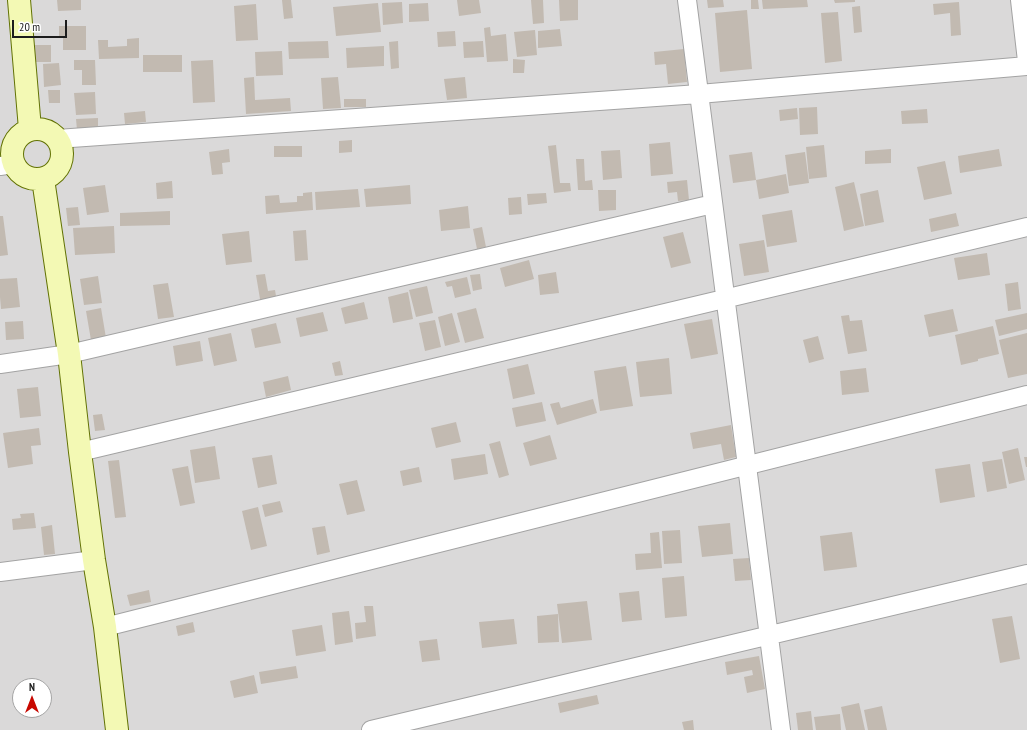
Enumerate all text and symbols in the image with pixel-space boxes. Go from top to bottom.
scale bar [14,12,69,38]
text: 20 m [19,19,40,34]
north arrow [12,678,52,718]
text: N [29,680,35,694]

